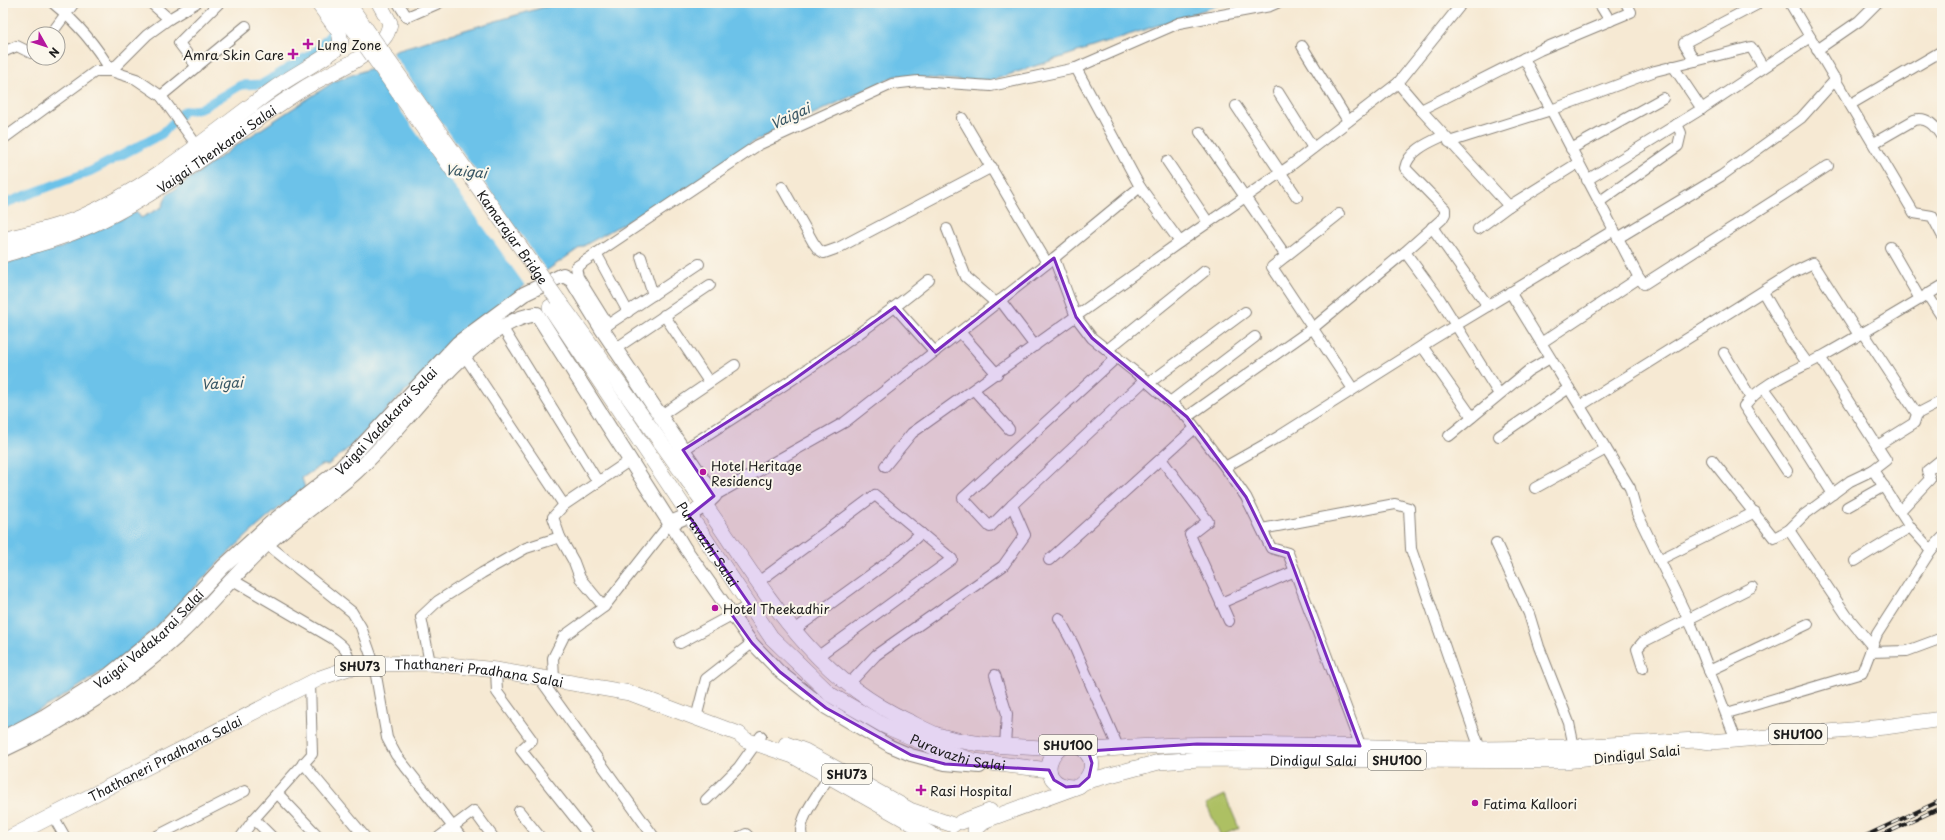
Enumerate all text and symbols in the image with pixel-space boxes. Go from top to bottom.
north arrow [26,26,66,66]
place label: Lung Zone [317,35,382,54]
marker: Lung Zone [302,38,314,50]
text: N [45,44,64,62]
place label: Amra Skin Care [183,45,284,64]
marker: Amra Skin Care [287,48,299,60]
water label: Vaigai [767,97,815,134]
street label: Vaigai Thenkarai Salai [153,100,279,197]
water label: Vaigai [444,159,490,183]
street label: Kamarajar Bridge [473,186,553,288]
street label: Vaigai Vadakarai Salai [331,362,441,479]
water label: Vaigai [201,371,245,395]
place label: Hotel Heritage Residency [711,456,802,490]
marker: Hotel Heritage Residency [698,467,708,477]
street label: Puravazhi Salai [673,497,744,590]
street label: Vaigai Vadakarai Salai [90,585,207,692]
place label: Hotel Theekadhir [723,599,830,618]
marker: Hotel Theekadhir [710,603,720,613]
street label: Thathaneri Pradhana Salai [394,653,565,691]
road number: SHU73 [335,656,385,676]
street label: Thathaneri Pradhana Salai [85,710,245,805]
road number: SHU100 [1769,724,1827,744]
street label: Puravazhi Salai [908,729,1007,774]
road number: SHU100 [1039,735,1097,755]
street label: Dindigul Salai [1593,740,1681,768]
street label: Dindigul Salai [1270,750,1357,769]
road number: SHU100 [1368,750,1426,770]
road number: SHU73 [822,764,872,784]
place label: Rasi Hospital [930,781,1012,800]
marker: Rasi Hospital [915,784,927,796]
place label: Fatima Kalloori [1483,794,1577,813]
marker: Fatima Kalloori [1470,798,1480,808]

